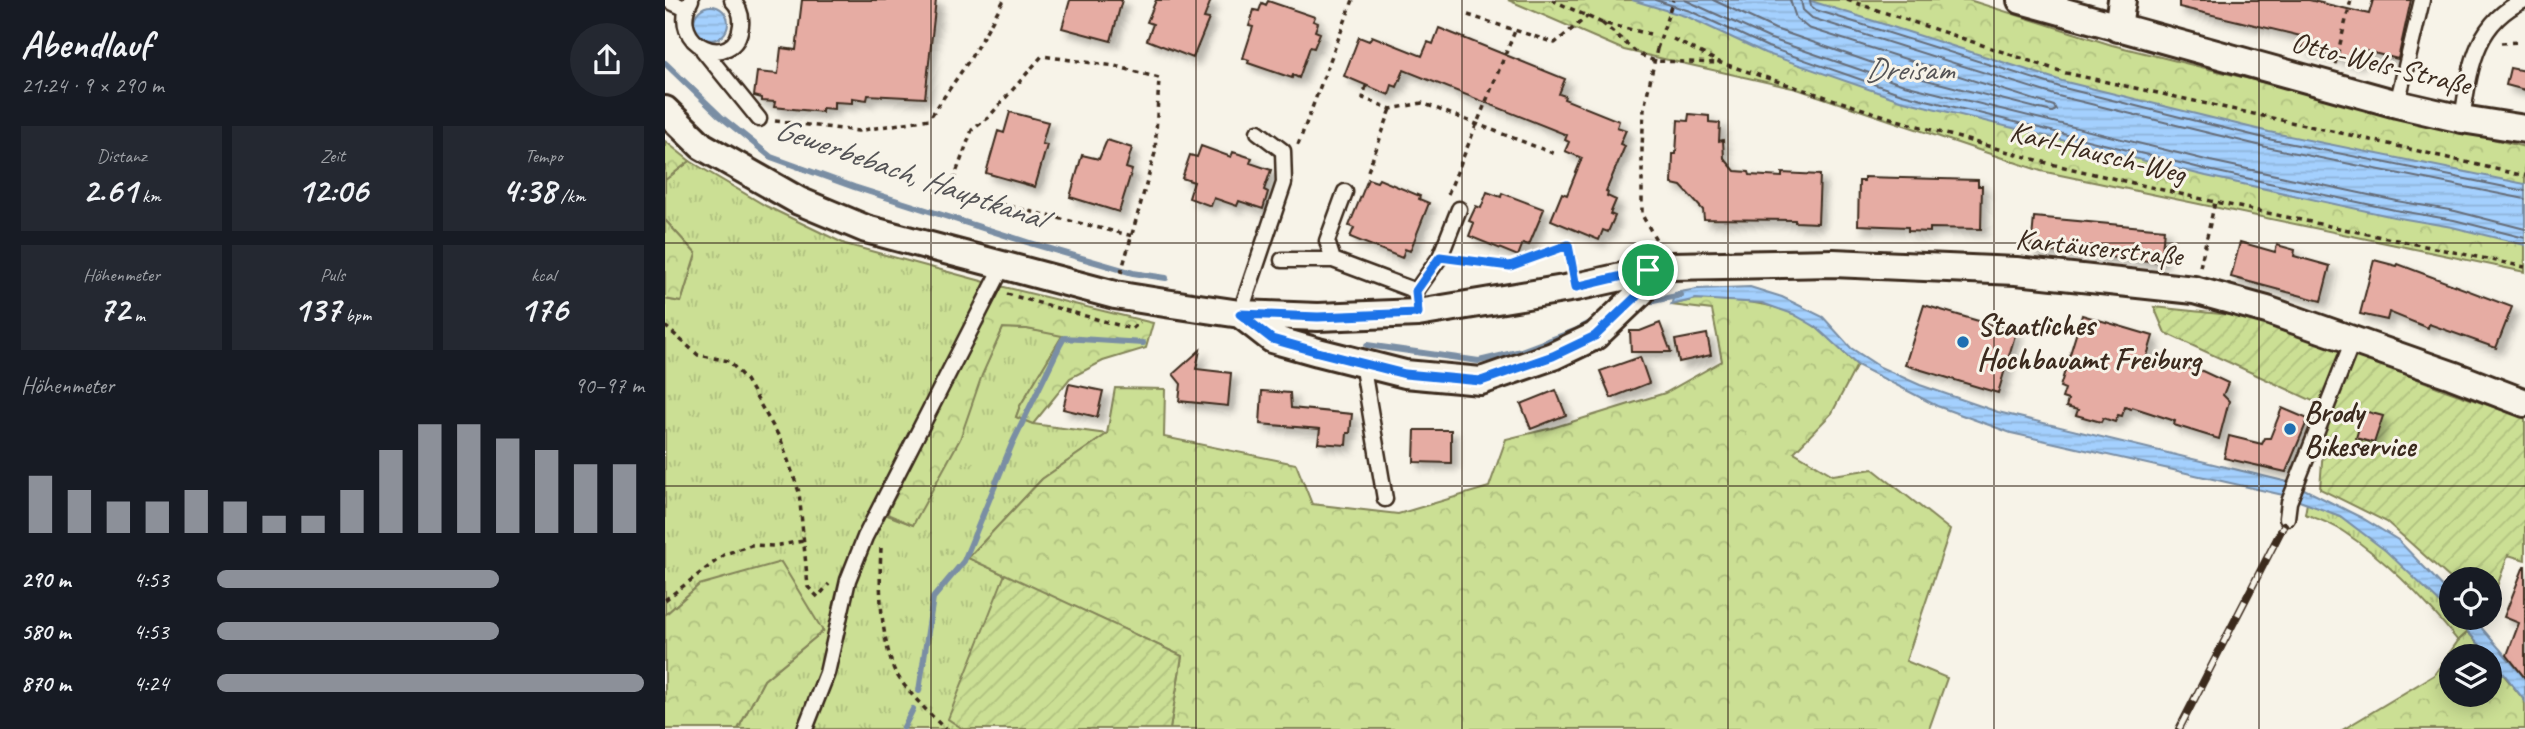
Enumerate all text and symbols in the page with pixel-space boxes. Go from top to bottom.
text: Abendlauf [21,21,151,68]
street label: Otto-Wels-Straße [2287,22,2477,104]
button: share [570,23,644,97]
water label: Dreisam [1865,49,1955,90]
text: 21:24 · 9 × 290 m [21,71,164,100]
water label: Gewerbebach, Hauptkanal [770,108,1060,242]
street label: Karl-Hausch-Weg [2006,112,2191,193]
text: Distanz [97,144,146,168]
text: Zeit [320,144,345,168]
text: Tempo [525,144,562,168]
text: 2.61 [82,168,137,213]
text: 12:06 [297,168,368,213]
text: 4:38 [502,168,556,213]
text: km [137,184,161,208]
text: /km [556,184,585,208]
street label: Kartäuserstraße [2014,219,2187,275]
pin [1618,240,1678,300]
icon: arrive [1629,251,1667,289]
text: Höhenmeter [83,263,160,287]
text: Puls [320,263,345,287]
text: kcal [531,263,556,287]
text: 72 [98,287,130,332]
text: 137 [294,287,341,332]
text: 176 [520,287,567,332]
text: m [130,303,145,327]
text: bpm [341,303,371,327]
place label: Staatliches Hochbauamt Freiburg [1977,306,2203,378]
marker: Staatliches Hochbauamt Freiburg [1955,334,1971,350]
text: Höhenmeter [21,371,114,400]
text: 90–97 m [574,371,644,400]
place label: Brody Bikeservice [2304,393,2417,465]
marker: Brody Bikeservice [2282,421,2298,437]
text: 290 m [21,565,70,594]
text: 4:53 [133,565,169,594]
map controls [2439,567,2502,707]
button: locate [2439,567,2502,630]
text: 580 m [21,617,70,646]
text: 4:53 [133,617,169,646]
button: layers [2439,644,2502,707]
text: 870 m [21,669,71,698]
text: 4:24 [133,669,169,698]

